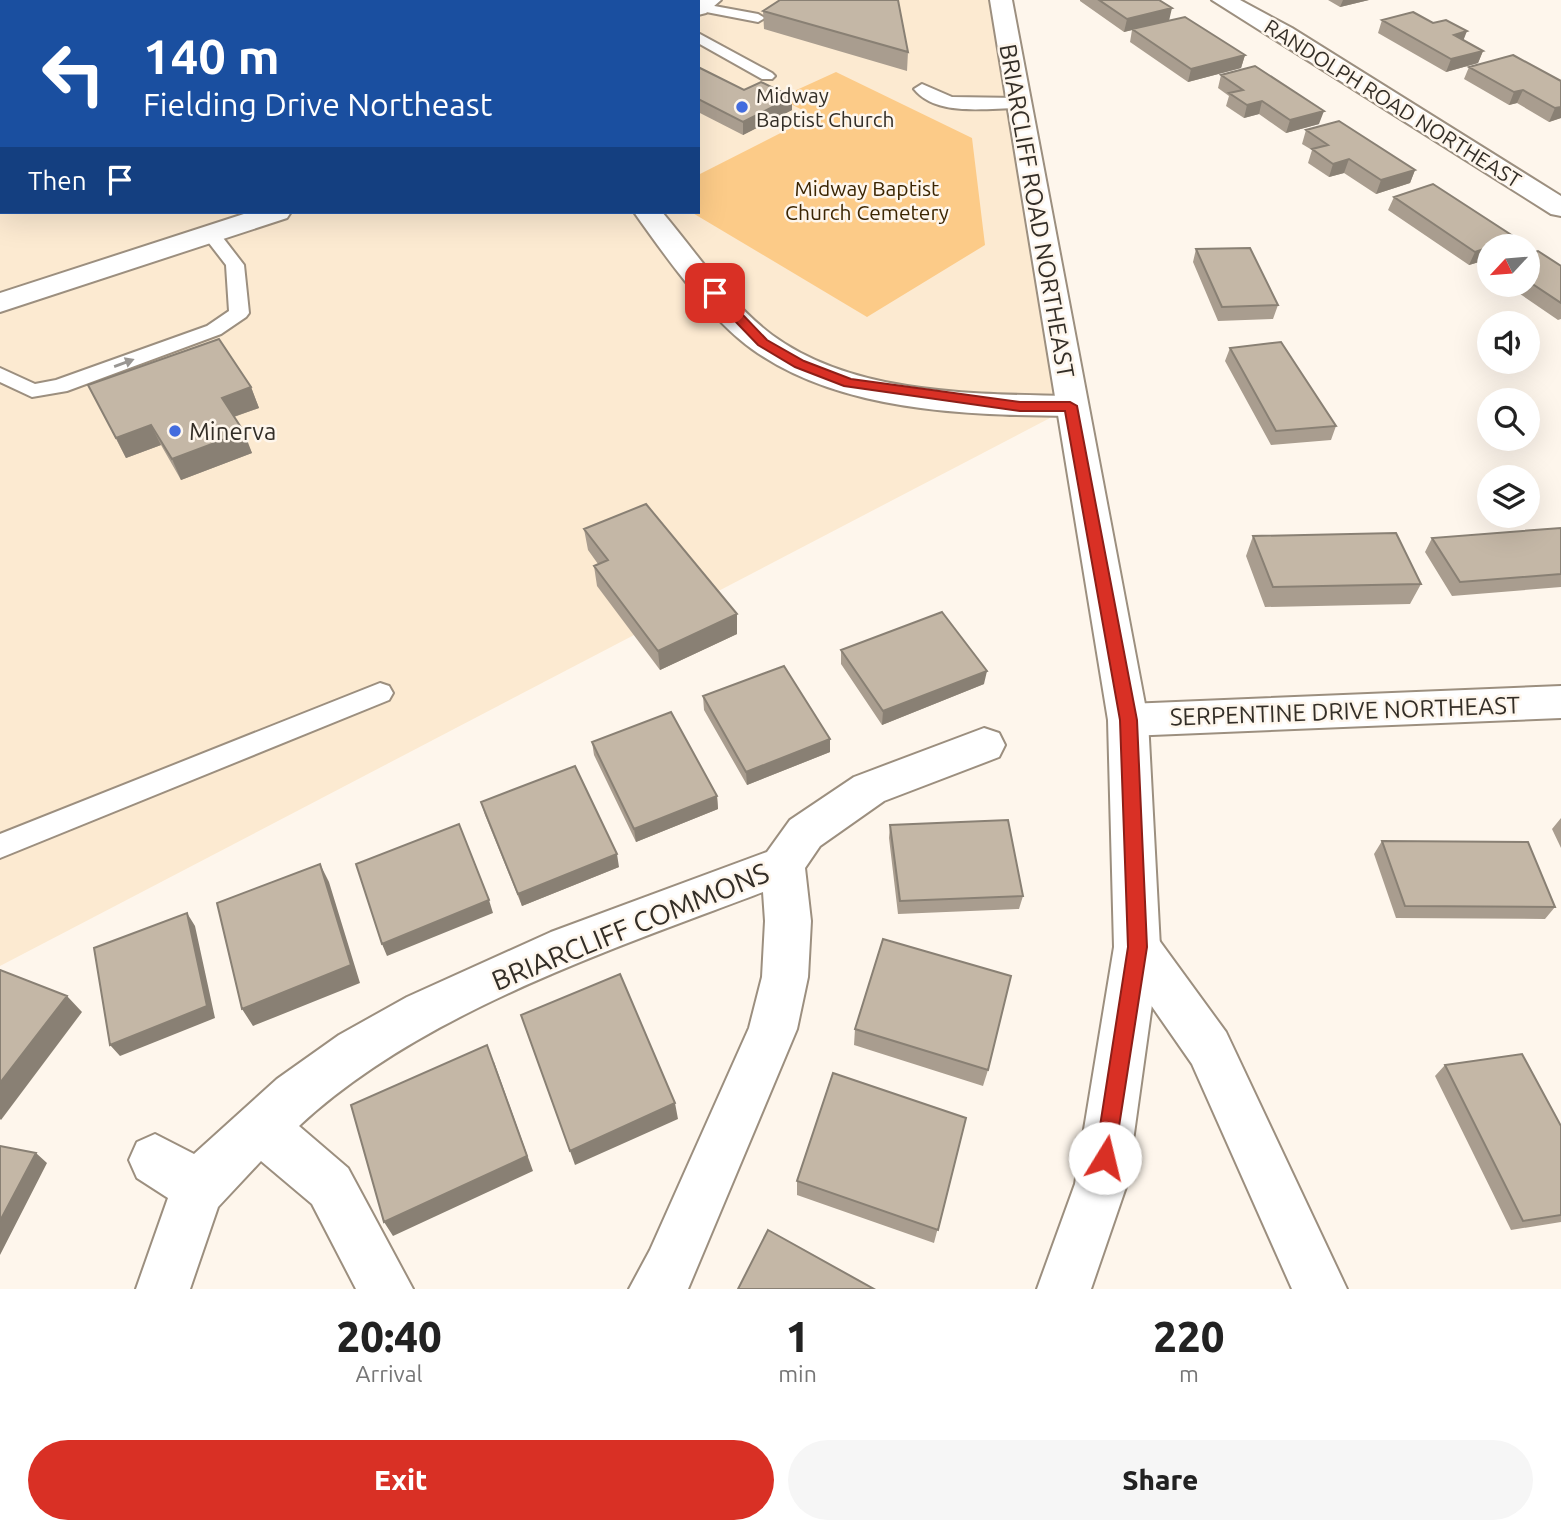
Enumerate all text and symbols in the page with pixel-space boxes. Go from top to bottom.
street label: RANDOLPH ROAD NORTHEAST [1260,14,1526,192]
icon: left [28,28,119,119]
text: 140 m [143,28,280,83]
street label: BRIARCLIFF ROAD NORTHEAST [994,42,1080,380]
place label: Midway Baptist Church [756,83,895,131]
text: Fielding Drive Northeast [143,86,492,122]
marker: Midway Baptist Church [734,99,750,115]
icon: arrive [101,161,139,199]
text: Then [28,166,87,195]
park label: Midway Baptist Church Cemetery [785,176,949,224]
north arrow [1477,234,1540,298]
map controls [1477,234,1540,528]
pin [685,263,745,323]
icon: arrive [696,274,734,312]
button: sound [1477,311,1540,374]
one-way arrow [114,357,135,368]
button: search [1477,388,1540,451]
place label: Minerva [189,418,276,445]
marker: Minerva [167,423,183,439]
button: layers [1477,465,1540,528]
street label: SERPENTINE DRIVE NORTHEAST [1169,691,1521,731]
street label: BRIARCLIFF COMMONS [487,856,773,996]
position arrow [1068,1121,1142,1195]
text: 20:40 [337,1313,442,1360]
text: 1 [786,1313,809,1360]
text: 220 [1153,1313,1224,1360]
text: Arrival [356,1361,423,1386]
text: min [778,1361,817,1386]
text: m [1179,1361,1199,1386]
button: Exit [28,1440,774,1520]
button: Share [788,1440,1533,1520]

